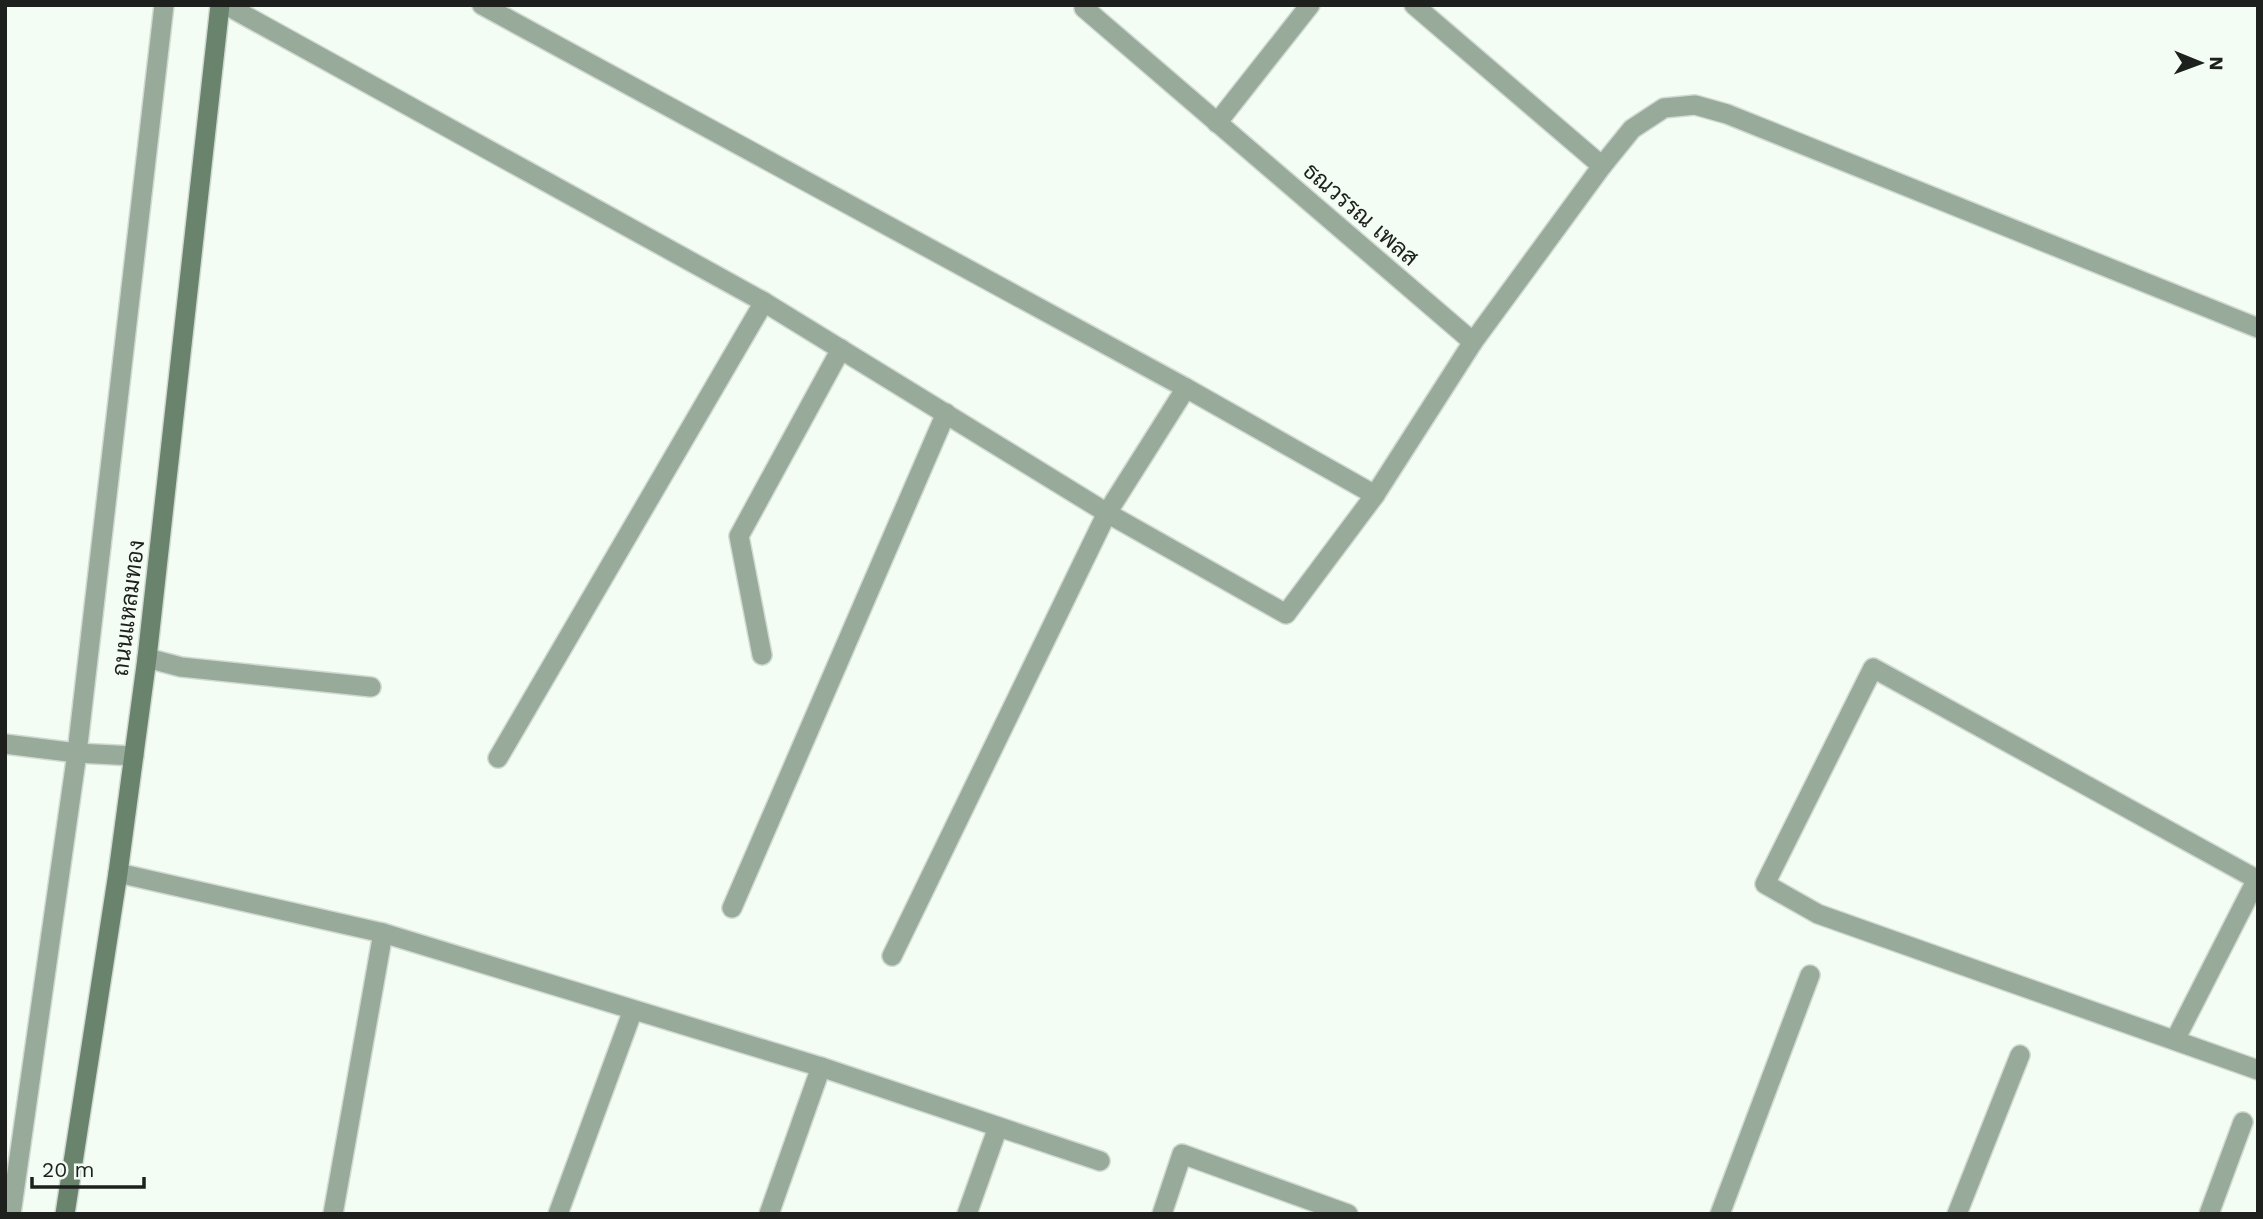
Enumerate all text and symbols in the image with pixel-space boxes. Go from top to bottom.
north arrow [2165,28,2235,98]
text: N [2205,56,2228,71]
street label: ธณวรรณ เพลส [1298,157,1423,271]
street label: ถนนแหลมทอง [107,538,150,678]
scale bar [32,1146,144,1190]
text: 20 m [42,1157,94,1182]

